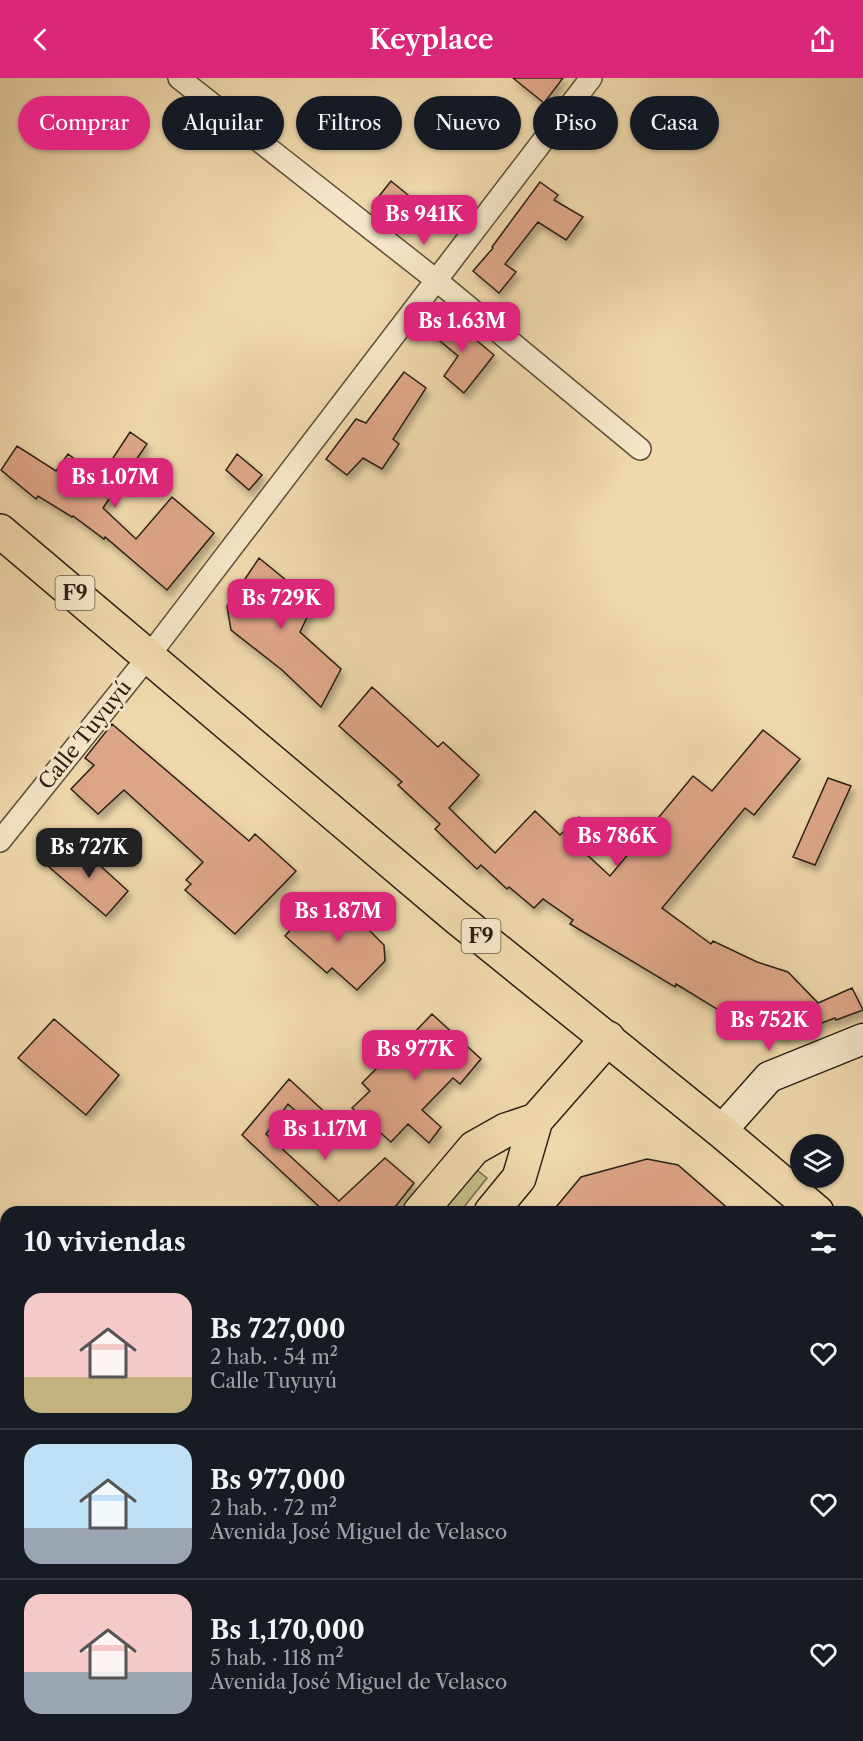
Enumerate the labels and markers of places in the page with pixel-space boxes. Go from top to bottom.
pin: Bs 941K [369,195,479,246]
pin: Bs 1.63M [400,302,524,353]
pin: Bs 1.07M [53,458,177,509]
pin: Bs 729K [226,579,336,630]
pin: Bs 786K [562,817,672,868]
pin: Bs 727K [34,828,144,879]
pin: Bs 1.87M [276,892,400,943]
pin: Bs 752K [714,1001,824,1052]
pin: Bs 977K [360,1030,470,1081]
pin: Bs 1.17M [263,1110,387,1161]

